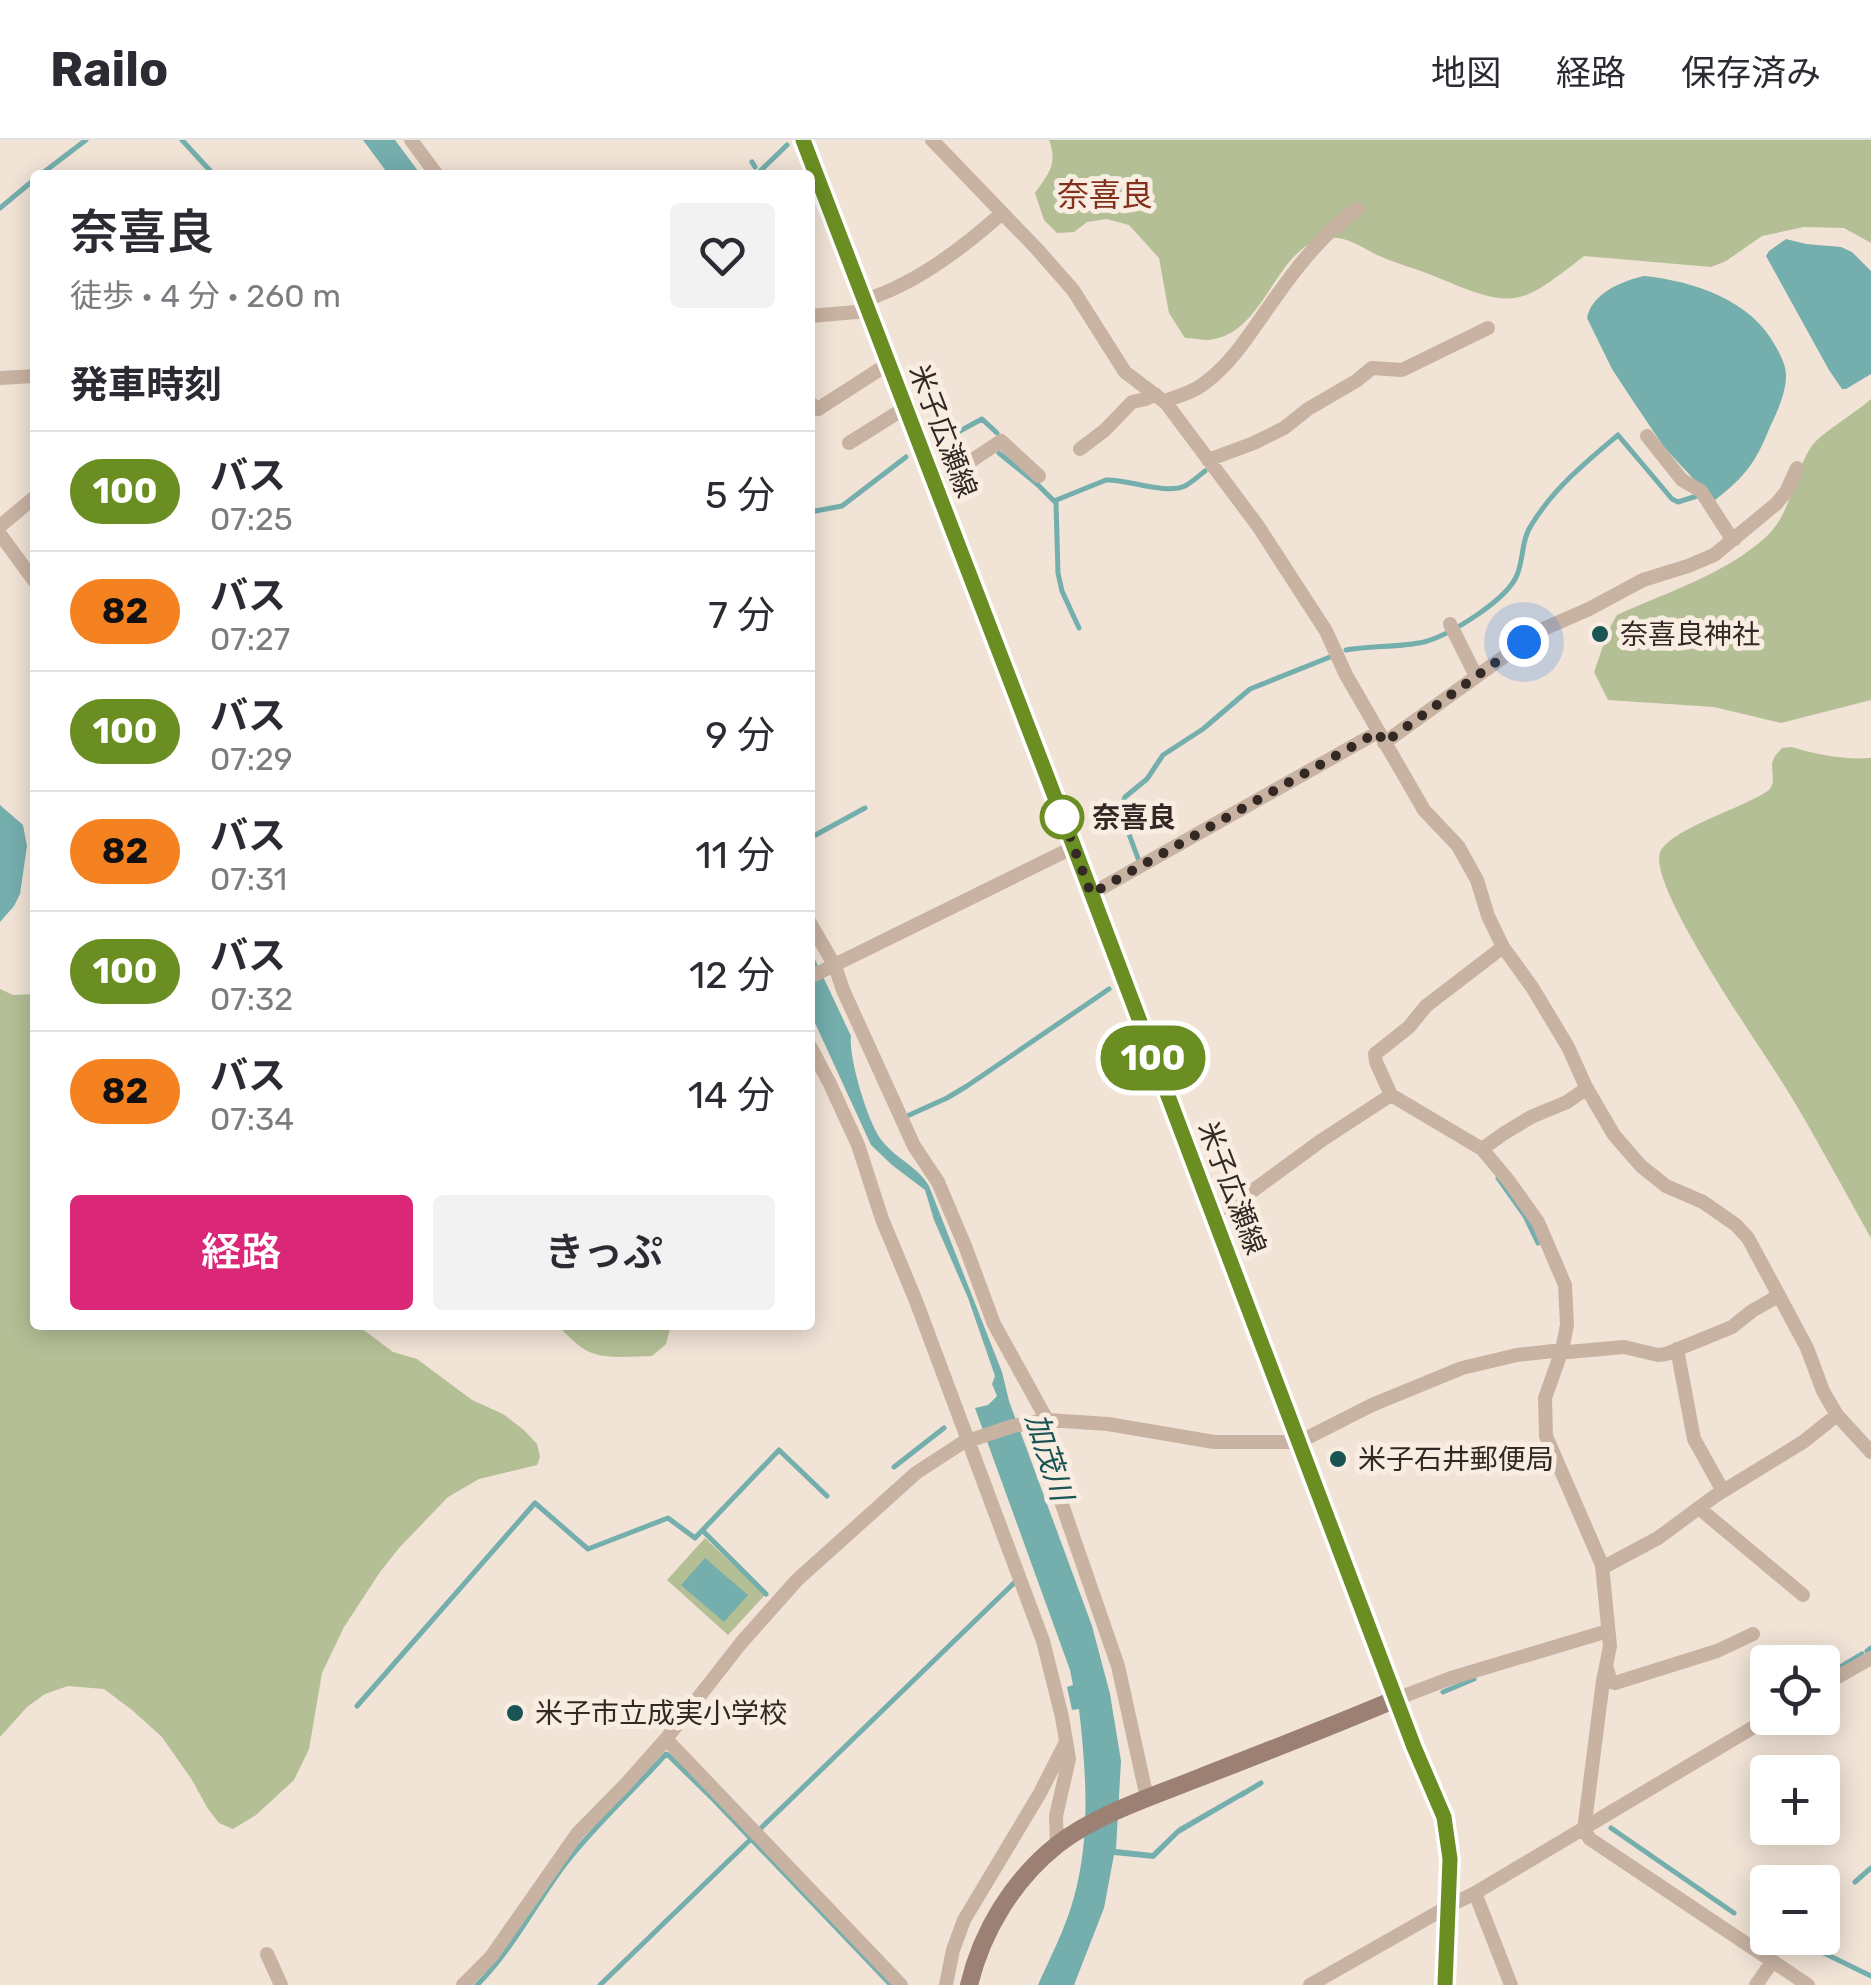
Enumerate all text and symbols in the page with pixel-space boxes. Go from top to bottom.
text: Railo [50,41,168,98]
text: 地図 [1431,52,1501,94]
text: 経路 [1556,52,1626,94]
text: 保存済み [1681,52,1821,94]
district label: 奈喜良 [1057,176,1153,214]
button: heart [670,203,775,308]
text: 奈喜良 [70,204,214,261]
text: 徒歩 · 4 分 · 260 m [70,277,341,315]
street label: 米子広瀬線 [903,360,983,502]
text: 発車時刻 [70,362,222,408]
text: バス [210,453,286,499]
text: 100 [93,470,158,512]
text: 5 分 [705,472,775,518]
text: 07:25 [210,500,293,538]
text: バス [210,573,286,619]
text: 82 [102,590,148,632]
text: 7 分 [708,592,775,638]
your location [1499,617,1549,667]
place label: 奈喜良神社 [1620,618,1760,651]
text: 07:27 [210,620,290,658]
marker: 奈喜良神社 [1589,623,1611,645]
text: バス [210,693,286,739]
text: 100 [93,710,158,752]
text: 9 分 [705,712,775,758]
text: 07:29 [210,740,293,778]
marker: 奈喜良 [1041,796,1083,838]
place label: 奈喜良 [1092,801,1176,834]
text: バス [210,813,286,859]
text: 82 [102,830,148,872]
text: 11 分 [695,832,775,878]
text: 07:31 [210,860,287,898]
text: バス [210,933,286,979]
text: 100 [93,950,158,992]
text: 12 分 [689,952,775,998]
text: 07:32 [210,980,293,1018]
line badge: 100 [1096,1026,1210,1090]
text: 100 [1121,1037,1186,1079]
text: バス [210,1053,286,1099]
text: 82 [102,1070,148,1112]
text: 14 分 [688,1072,775,1118]
text: 07:34 [210,1100,294,1138]
street label: 米子広瀬線 [1192,1117,1272,1259]
button: 経路 [70,1195,413,1310]
button: きっぷ [433,1195,775,1310]
water label: 加茂川 [1018,1409,1081,1508]
place label: 米子石井郵便局 [1358,1443,1554,1476]
marker: 米子石井郵便局 [1327,1448,1349,1470]
map controls [1750,1645,1840,1955]
button: locate [1750,1645,1840,1735]
place label: 米子市立成実小学校 [535,1697,787,1730]
marker: 米子市立成実小学校 [504,1702,526,1724]
button: + [1750,1755,1840,1845]
button: − [1750,1865,1840,1955]

